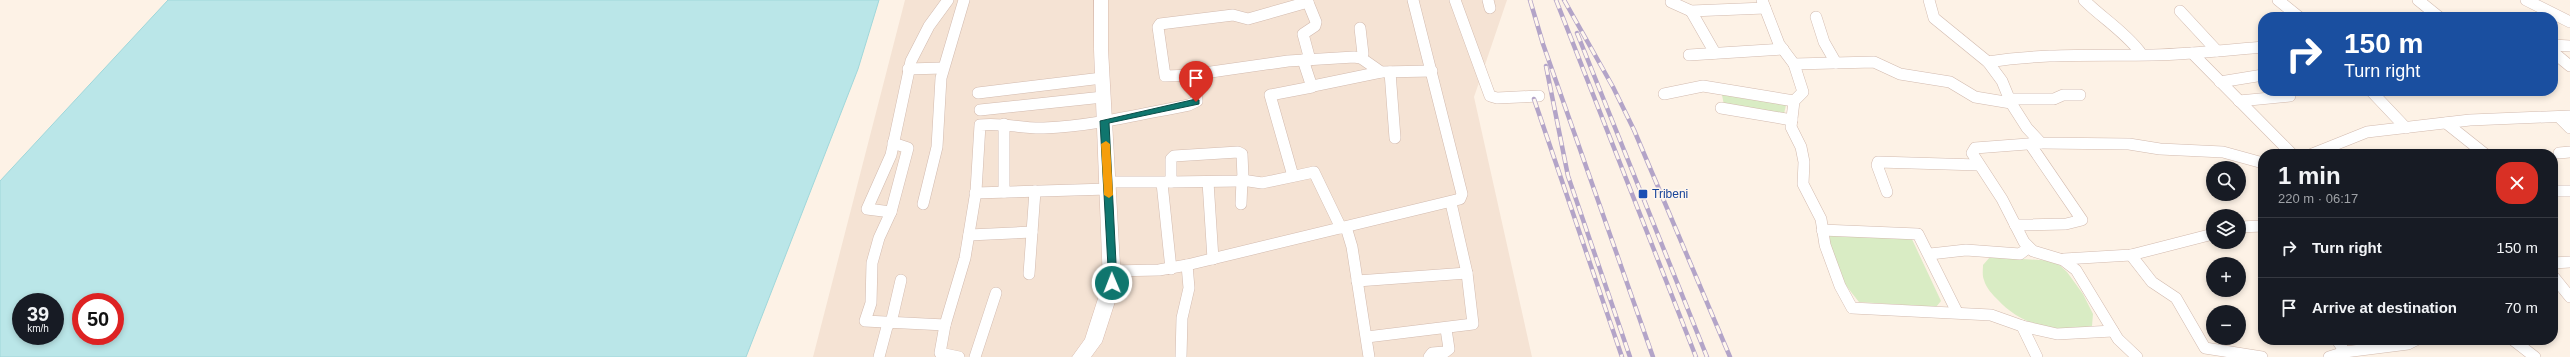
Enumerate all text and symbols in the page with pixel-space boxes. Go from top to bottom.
icon: right [2278,28,2330,80]
text: 150 m [2344,28,2423,59]
pin [1179,61,1213,102]
text: Turn right [2344,61,2420,81]
icon: arrive [1185,67,1207,89]
map controls [2206,161,2246,345]
button: search [2206,161,2246,201]
text: 1 min [2278,162,2341,189]
button: close [2496,162,2538,204]
place label: Tribeni [1652,187,1688,201]
marker: Tribeni [1637,188,1649,200]
text: 220 m · 06:17 [2278,191,2358,206]
button: layers [2206,209,2246,249]
icon: right [2278,237,2300,259]
text: Turn right [2312,239,2382,256]
text: 150 m [2496,239,2538,256]
button: + [2206,257,2246,297]
position arrow [1091,262,1133,304]
speed limit sign: 50 [72,293,124,345]
icon: arrive [2278,297,2300,319]
text: Arrive at destination [2312,299,2457,316]
text: 70 m [2505,299,2538,316]
text: 39 [27,303,49,325]
button: − [2206,305,2246,345]
text: km/h [27,323,49,334]

